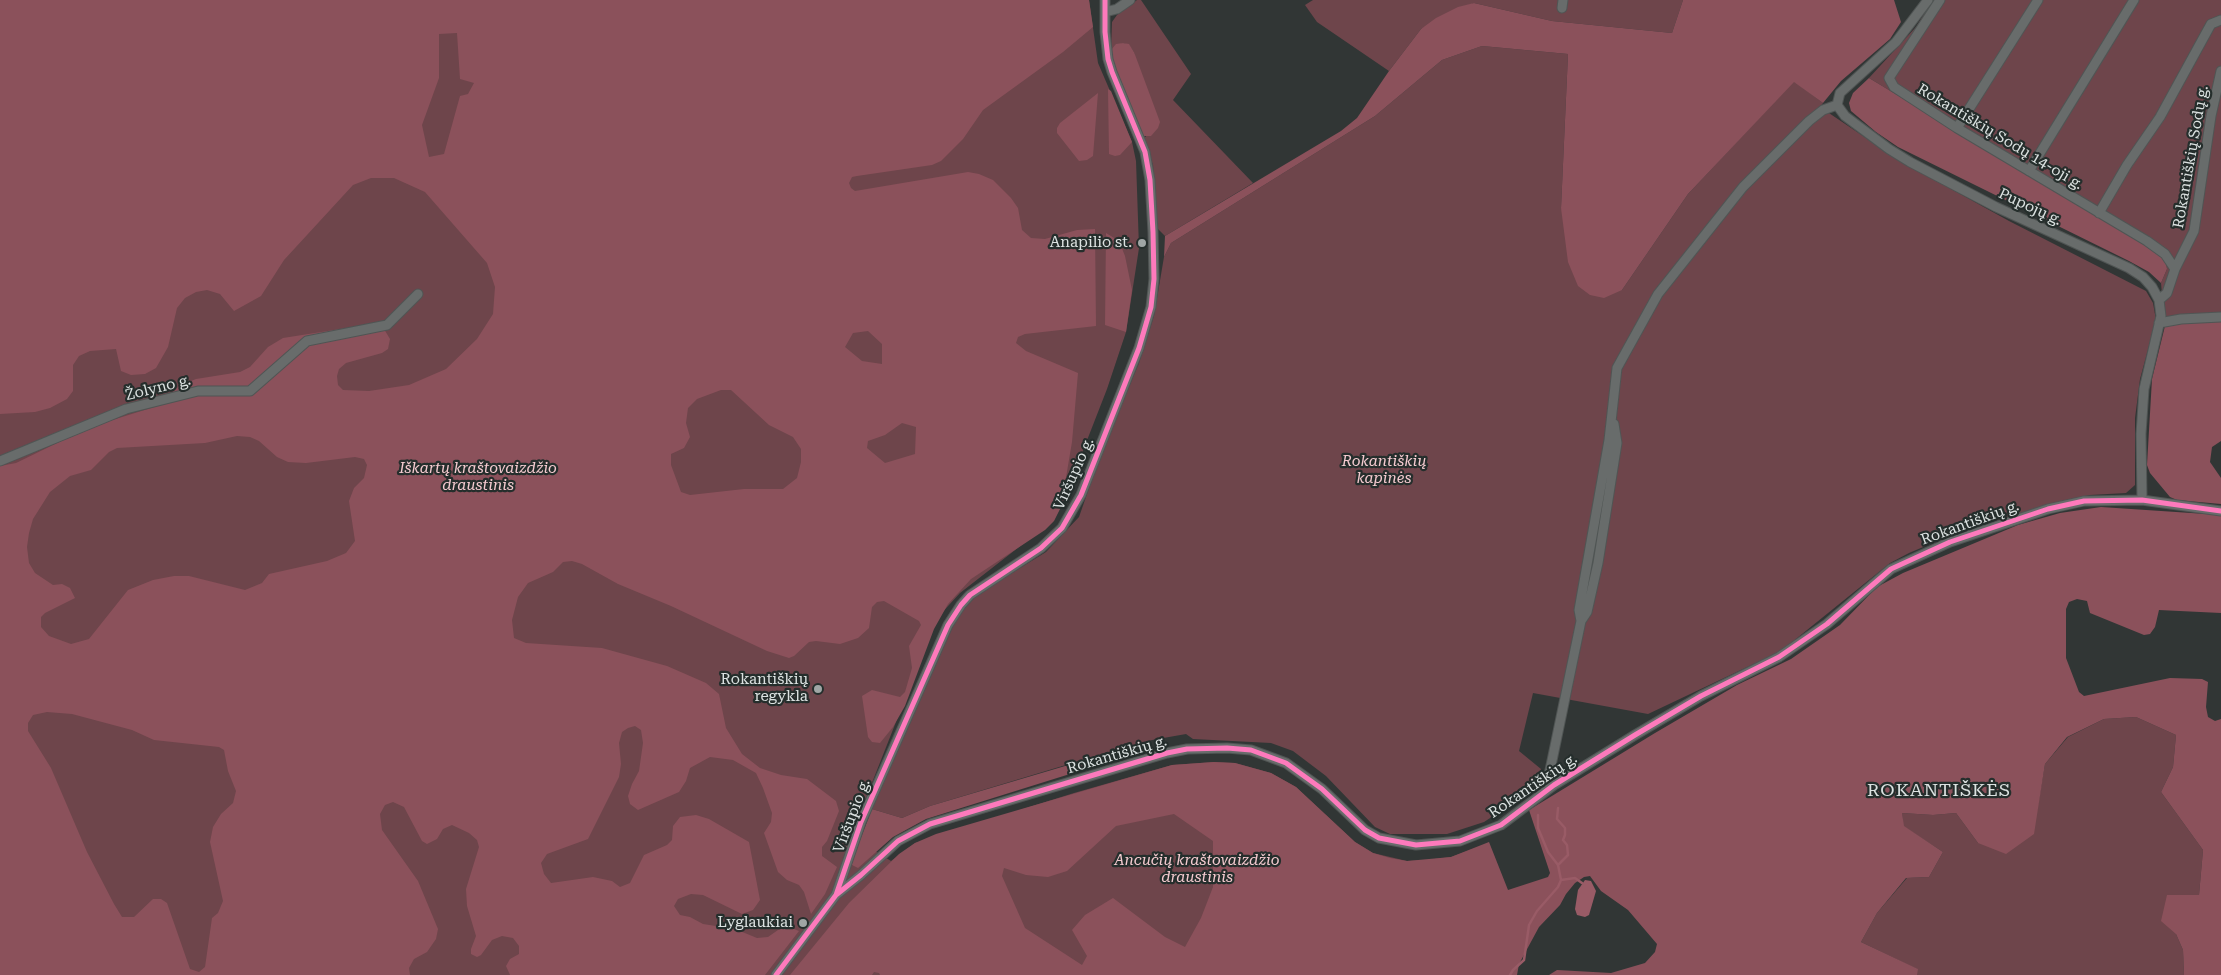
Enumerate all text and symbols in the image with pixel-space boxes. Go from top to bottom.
street label: Rokantiškių Sodų 14-oji g. [1914,80,2086,194]
street label: Rokantiškių Sodų g. [2170,84,2212,230]
street label: Pupojų g. [1995,185,2065,229]
place label: Anapilio st. [1050,234,1132,252]
marker: Anapilio st. [1136,237,1148,249]
street label: Žolyno g. [123,371,193,405]
street label: Viršupio g. [1050,435,1098,513]
park label: Rokantiškių kapinės [1342,453,1426,488]
park label: Iškartų kraštovaizdžio draustinis [399,460,557,495]
street label: Rokantiškių g. [1918,497,2022,549]
place label: Rokantiškių regykla [721,671,808,706]
marker: Rokantiškių regykla [812,683,824,695]
street label: Rokantiškių g. [1065,732,1169,778]
street label: Rokantiškių g. [1485,750,1581,822]
street label: Viršupio g. [830,777,874,855]
district label: ROKANTIŠKĖS [1866,780,2012,802]
park label: Ancučių kraštovaizdžio draustinis [1115,852,1279,887]
place label: Lyglaukiai [718,914,793,932]
marker: Lyglaukiai [797,917,809,929]

